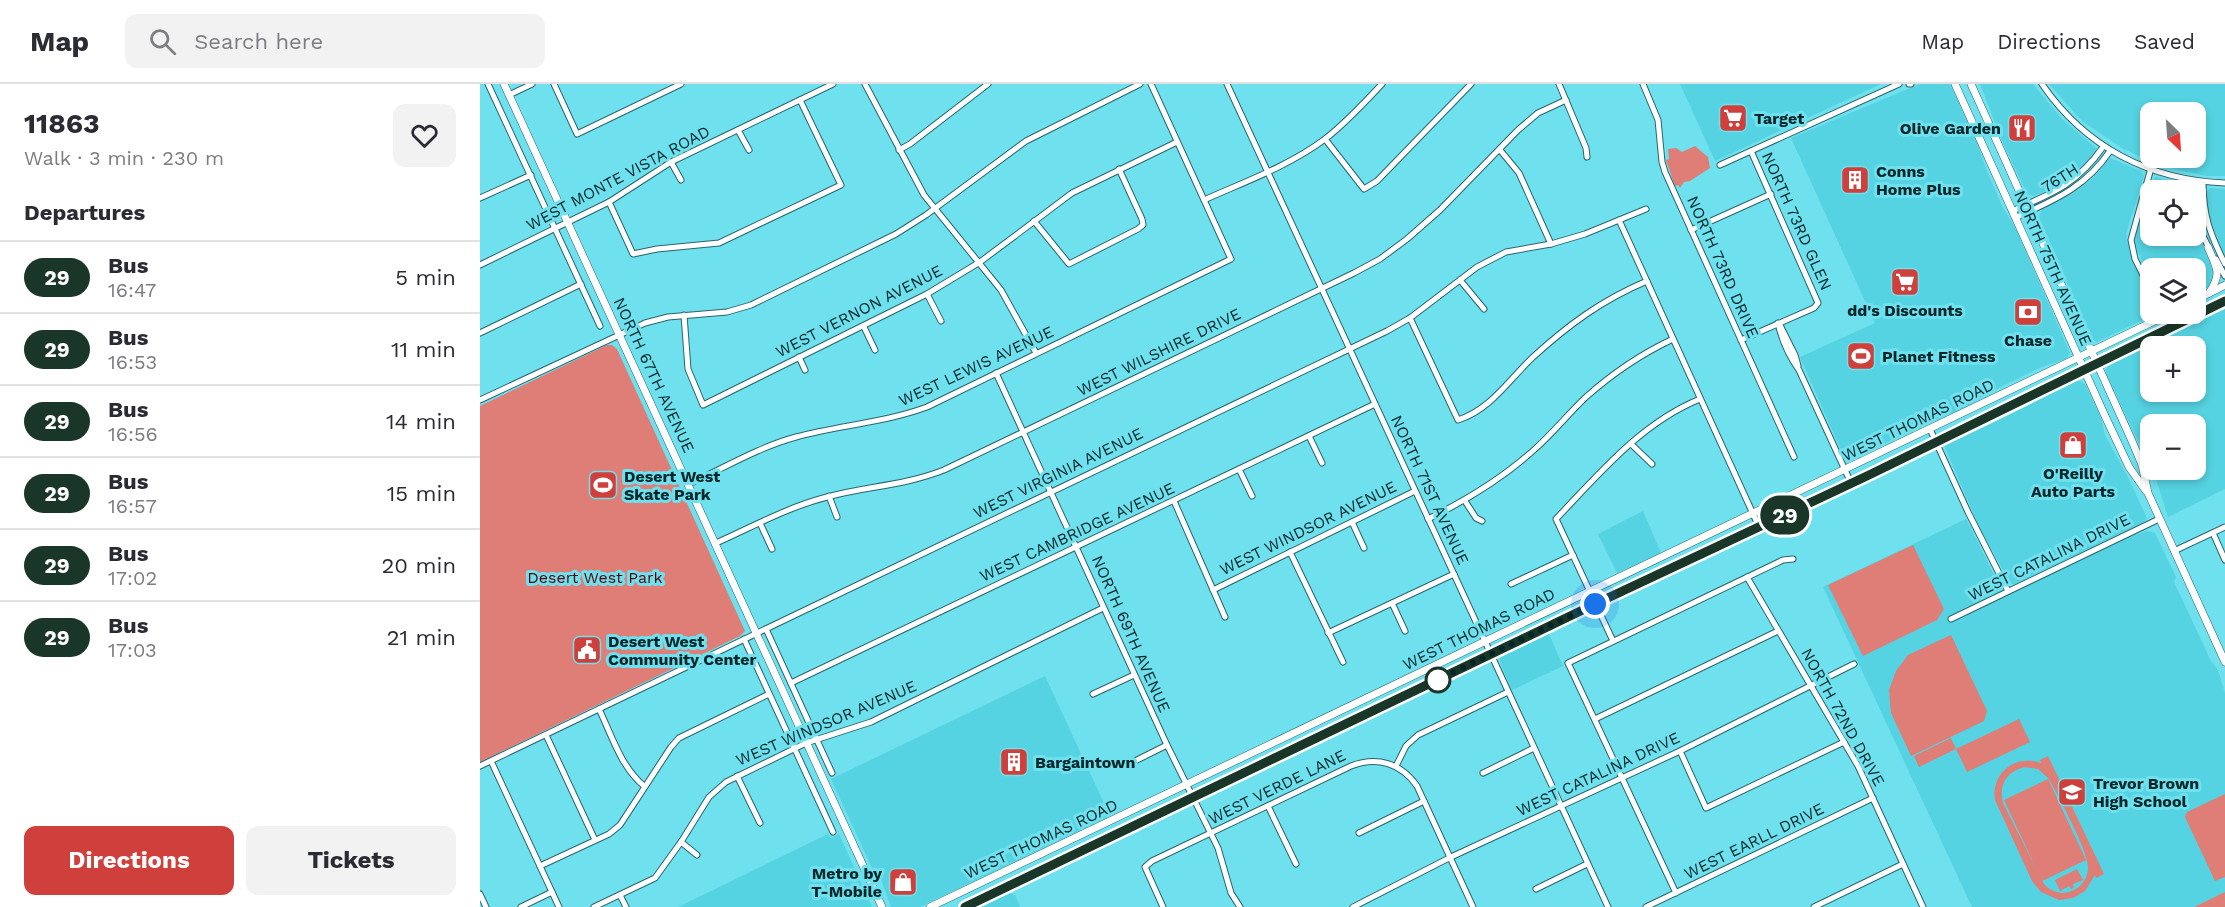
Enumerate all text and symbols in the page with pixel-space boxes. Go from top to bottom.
search box [125,14,545,68]
text: Map [30,25,89,58]
icon: search [146,25,179,58]
text: Search here [194,29,323,54]
text: Map [1921,29,1964,54]
text: Directions [1997,29,2101,54]
text: Saved [2134,29,2195,54]
supermarket icon: Target [1717,102,1749,134]
north arrow [2140,102,2206,168]
map controls [2140,102,2206,480]
button: heart [393,104,456,167]
text: 11863 [24,107,100,140]
place label: Target [1754,109,1804,128]
restaurant icon: Olive Garden [2006,112,2038,144]
place label: Olive Garden [1900,119,2001,138]
street label: WEST MONTE VISTA ROAD [523,122,713,234]
text: Walk · 3 min · 230 m [24,146,224,170]
street label: NORTH 73RD GLEN [1758,149,1836,293]
street label: 76TH [2038,159,2082,197]
place label: Conns Home Plus [1876,162,1961,199]
building icon: Conns Home Plus [1839,164,1871,196]
button: locate [2140,180,2206,246]
street label: NORTH 75TH AVENUE [2010,187,2096,349]
street label: NORTH 73RD DRIVE [1683,193,1763,341]
text: Departures [24,200,145,225]
text: Bus [108,253,148,278]
button: layers [2140,258,2206,324]
street label: WEST VERNON AVENUE [773,261,945,361]
text: 29 [44,265,70,290]
text: 5 min [395,265,456,290]
supermarket icon: dd's Discounts [1889,266,1921,298]
text: 16:47 [108,278,156,302]
street label: NORTH 67TH AVENUE [610,294,698,456]
bank icon: Chase [2012,296,2044,328]
place label: dd's Discounts [1847,301,1963,320]
street label: WEST WILSHIRE DRIVE [1074,304,1244,400]
street label: WEST LEWIS AVENUE [896,322,1056,410]
text: Bus [108,325,148,350]
place label: Chase [2004,331,2052,350]
button: + [2140,336,2206,402]
text: 29 [44,337,70,362]
text: 11 min [391,337,456,362]
sports icon: Planet Fitness [1845,340,1877,372]
place label: Planet Fitness [1882,347,1996,366]
text: 16:53 [108,350,157,374]
street label: WEST THOMAS ROAD [1839,375,1997,465]
text: Bus [108,397,148,422]
text: 29 [44,409,70,434]
text: 14 min [386,409,456,434]
street label: NORTH 71ST AVENUE [1387,412,1473,568]
button: − [2140,414,2206,480]
text: 16:56 [108,422,158,446]
street label: WEST VIRGINIA AVENUE [970,424,1146,522]
shop icon: O'Reilly Auto Parts [2057,429,2089,461]
place label: O'Reilly Auto Parts [2031,464,2115,501]
place label: Desert West Skate Park [624,467,720,504]
text: Bus [108,469,148,494]
sports icon: Desert West Skate Park [587,469,619,501]
street label: WEST WINDSOR AVENUE [1217,477,1399,579]
street label: WEST CAMBRIDGE AVENUE [977,478,1177,586]
text: 29 [44,481,70,506]
text: 15 min [387,481,456,506]
text: 16:57 [108,494,157,518]
line badge: 29 [1758,496,1812,534]
text: 29 [1772,503,1798,528]
street label: WEST CATALINA DRIVE [1965,509,2133,605]
text: Bus [108,541,148,566]
street label: NORTH 69TH AVENUE [1088,552,1174,716]
text: 29 [44,553,70,578]
text: 20 min [382,553,456,578]
text: 17:02 [108,566,157,590]
park label: Desert West Park [527,568,663,587]
street label: WEST THOMAS ROAD [1400,584,1558,674]
your location [1580,589,1610,619]
text: Bus [108,613,148,638]
text: 29 [44,625,70,650]
text: 21 min [387,625,456,650]
place label: Desert West Community Center [608,632,757,669]
public building icon: Desert West Community Center [571,634,603,666]
text: 17:03 [108,638,157,662]
street label: NORTH 72ND DRIVE [1797,645,1889,789]
unlabelled marker [1425,667,1451,693]
street label: WEST WINDSOR AVENUE [733,676,919,770]
street label: WEST CATALINA DRIVE [1513,728,1683,820]
building icon: Bargaintown [998,746,1030,778]
street label: WEST VERDE LANE [1205,746,1349,828]
place label: Bargaintown [1035,753,1135,772]
place label: Trevor Brown High School [2093,774,2199,811]
school or university icon: Trevor Brown High School [2056,776,2088,808]
street label: WEST THOMAS ROAD [961,795,1121,883]
street label: WEST EARLL DRIVE [1681,799,1827,883]
button: Directions [24,826,234,895]
button: Tickets [246,826,456,895]
place label: Metro by T-Mobile [811,864,883,901]
shop icon: Metro by T-Mobile [887,866,919,898]

